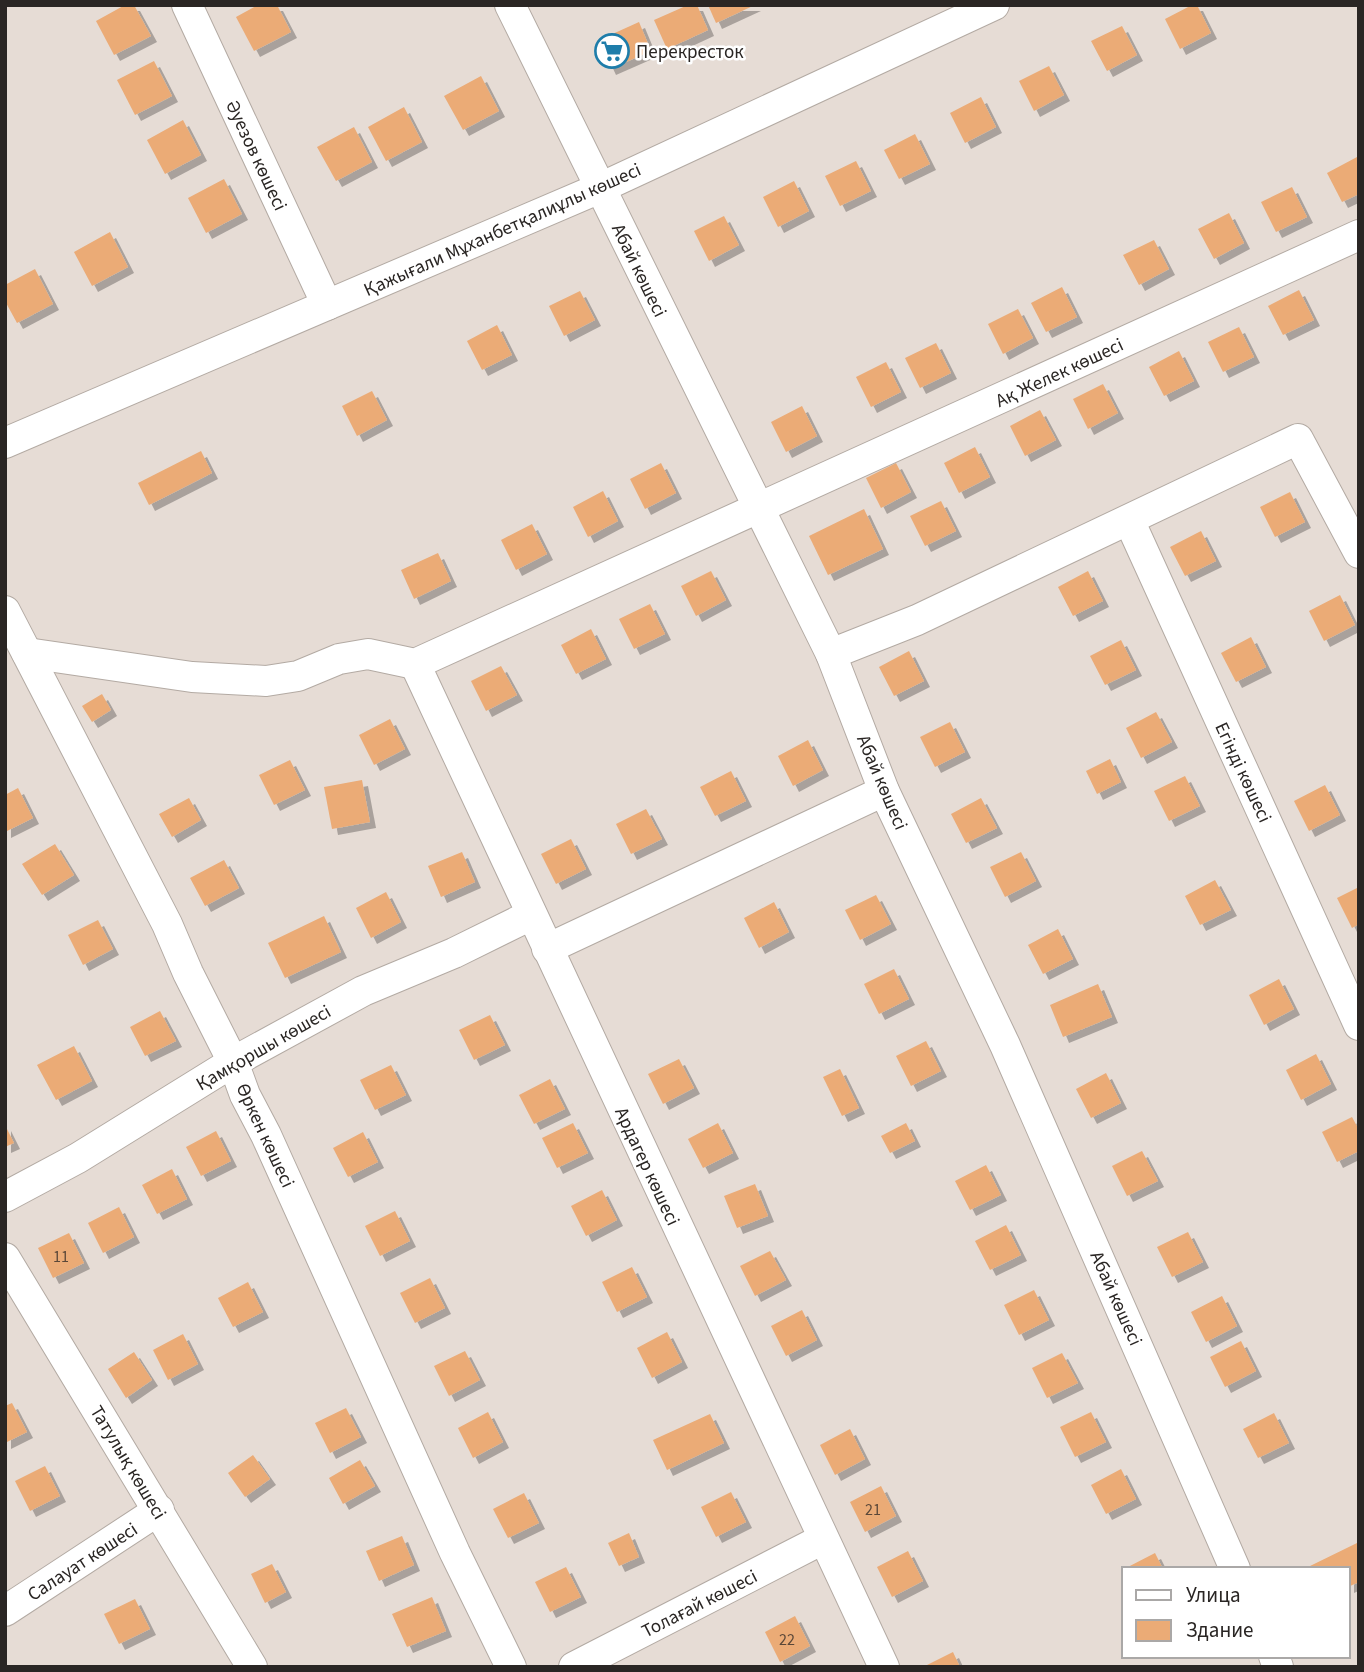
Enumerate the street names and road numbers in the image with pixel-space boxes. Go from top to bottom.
street label: Әуезов көшесі [218,96,293,215]
street label: Қажығали Мұханбетқалиұлы көшесі [360,157,646,304]
street label: Абай көшесі [604,219,673,322]
street label: Ақ Желек көшесі [991,332,1128,415]
street label: Егінді көшесі [1208,718,1278,827]
street label: Абай көшесі [849,731,914,834]
street label: Қамқоршы көшесі [191,999,336,1098]
street label: Өркен көшесі [229,1079,301,1192]
street label: Ардагер көшесі [607,1103,686,1230]
street label: Абай көшесі [1083,1247,1148,1350]
street label: Татулық көшесі [83,1401,172,1525]
street label: Салауат көшесі [22,1516,143,1608]
street label: Толағай көшесі [637,1563,762,1645]

